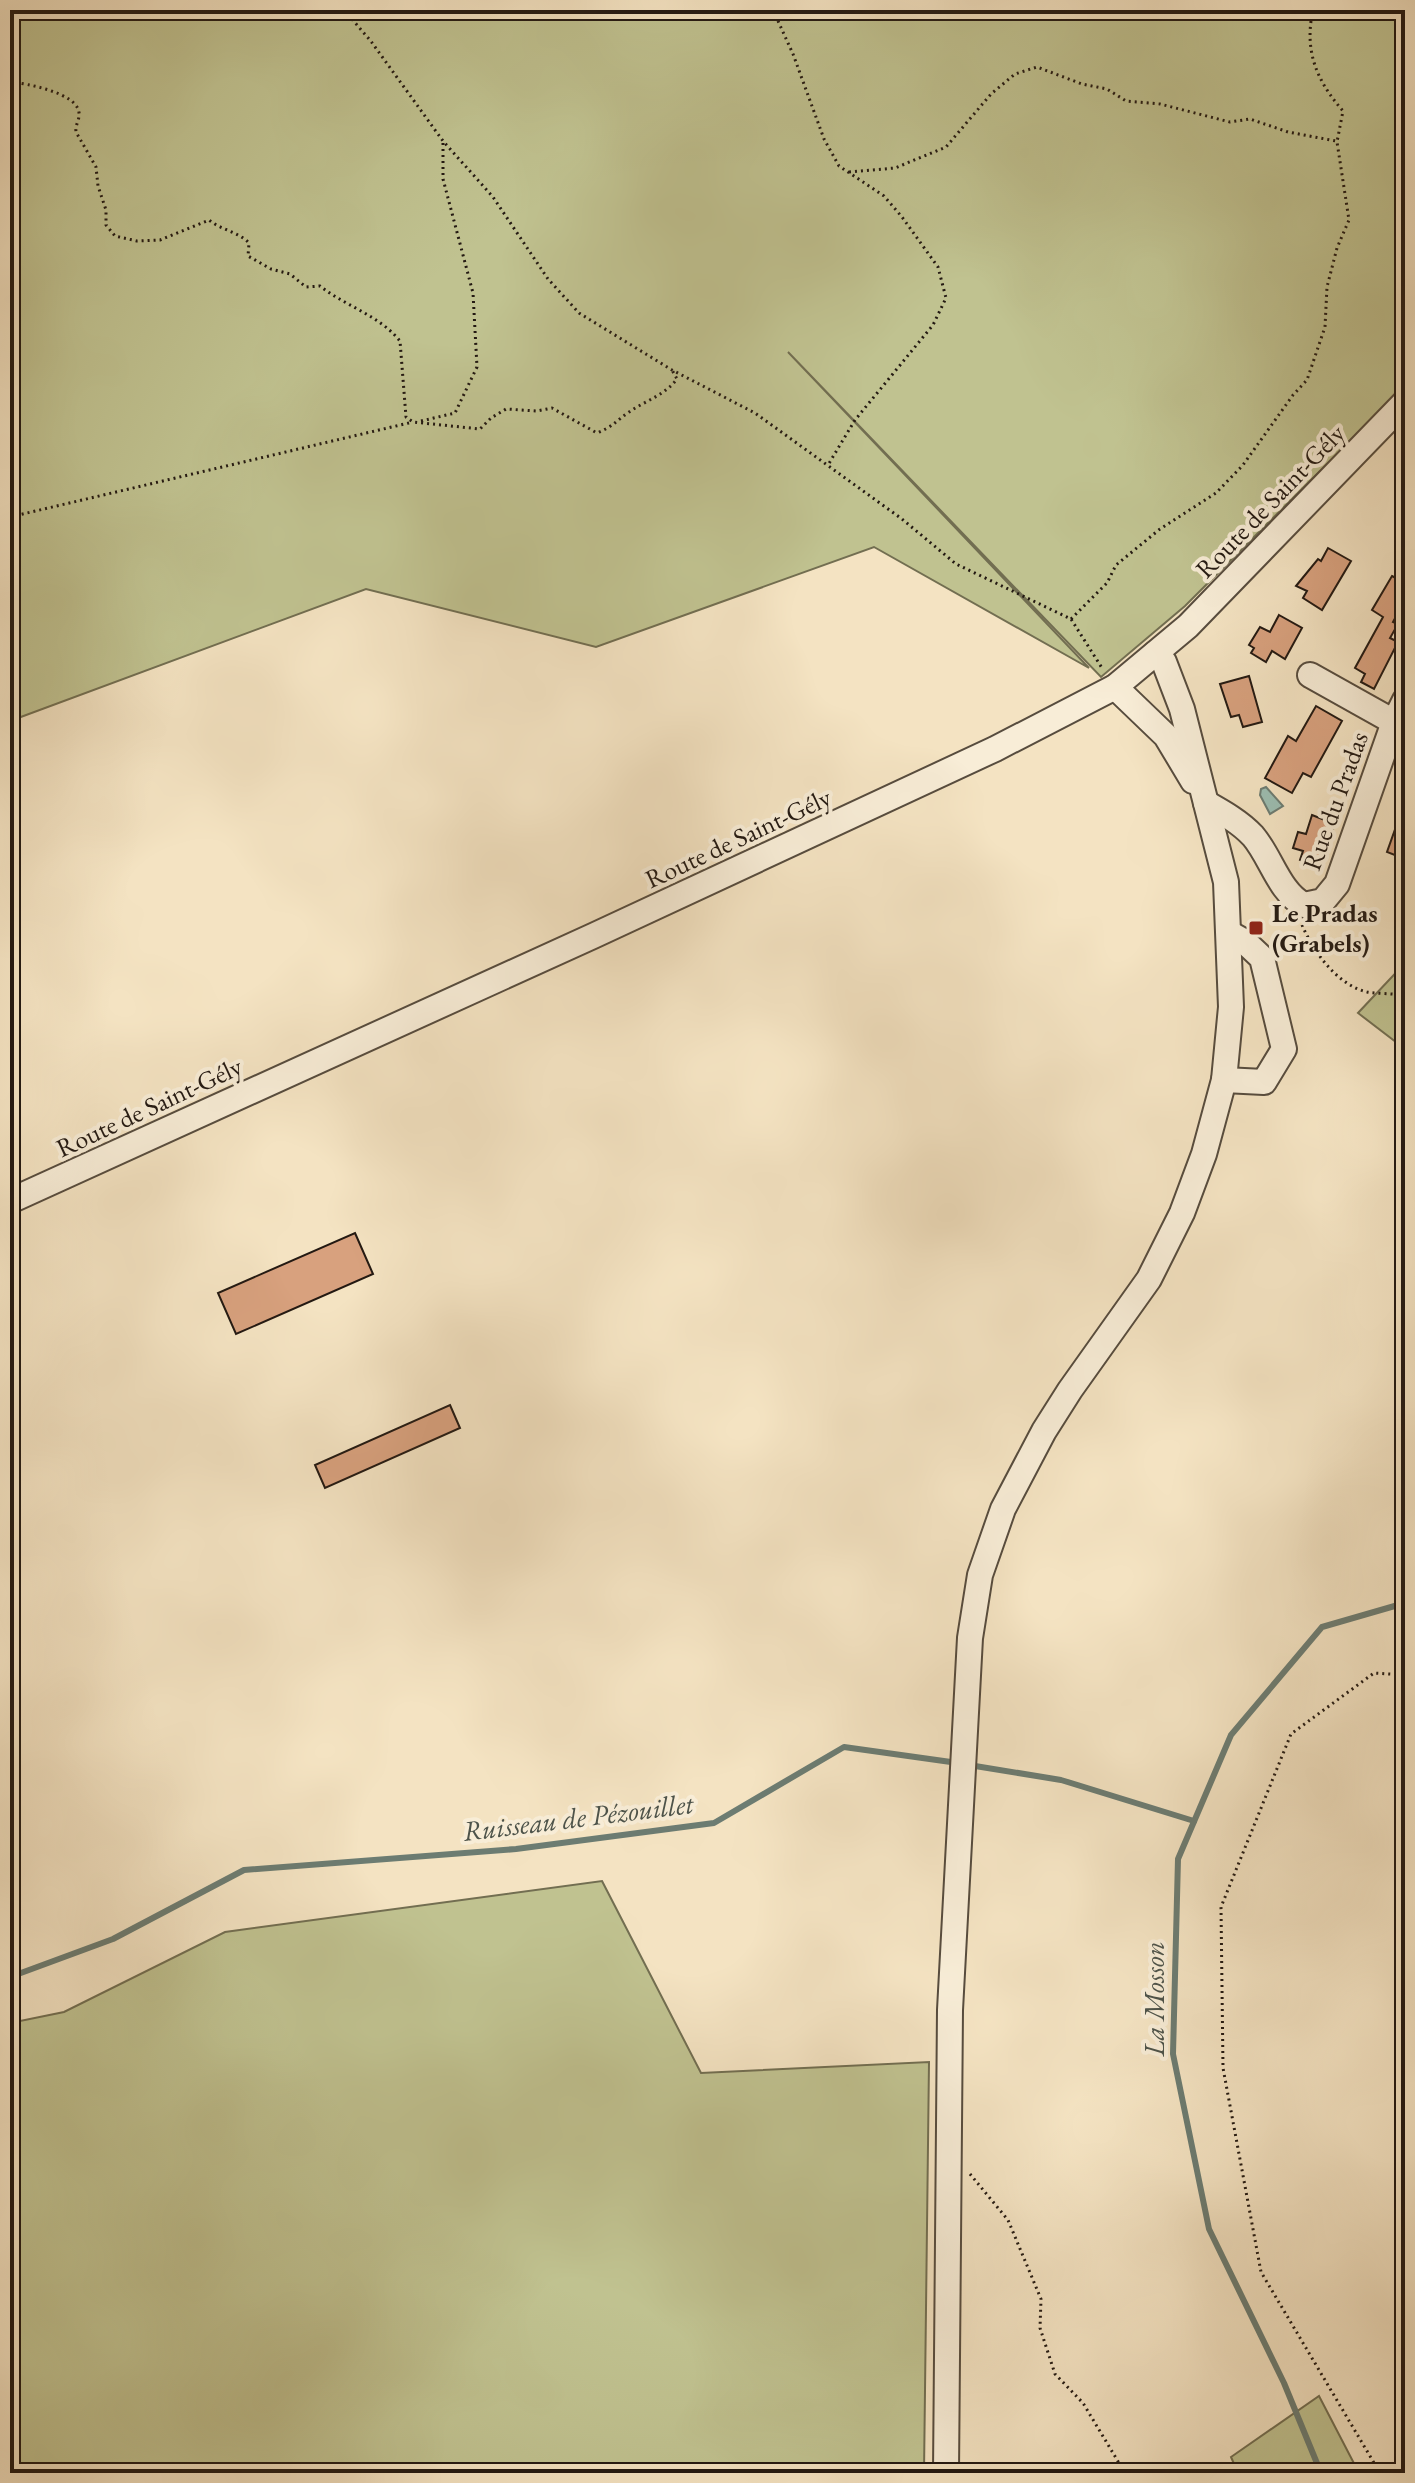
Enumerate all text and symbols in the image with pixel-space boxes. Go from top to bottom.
street label: Route de Saint-Gély [1188,416,1353,585]
street label: Rue du Pradas [1294,727,1376,875]
street label: Route de Saint-Gély [639,780,837,896]
place label: Le Pradas (Grabels) [1272,896,1378,960]
marker: Le Pradas (Grabels) [1247,919,1265,937]
street label: Route de Saint-Gély [50,1049,248,1165]
water label: Ruisseau de Pézouillet [461,1785,697,1849]
water label: La Mosson [1136,1942,1172,2057]

